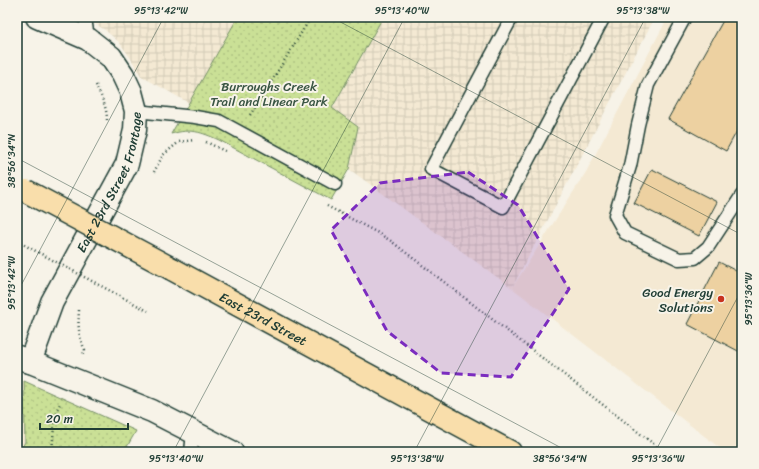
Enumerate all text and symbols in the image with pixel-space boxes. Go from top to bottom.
text: 95°13'42"W [134,2,188,20]
text: 95°13'40"W [375,2,430,20]
text: 95°13'38"W [616,2,670,20]
park label: Burroughs Creek Trail and Linear Park [210,75,328,113]
street label: East 23rd Street Frontage [70,111,147,257]
text: 38°56'34"N [3,134,21,188]
text: 95°13'42"W [3,256,21,310]
text: 95°13'36"W [740,272,758,326]
place label: Good Energy Solutions [642,281,714,319]
street label: East 23rd Street [215,285,312,352]
marker: Good Energy Solutions [716,294,726,304]
scale bar [40,405,128,431]
text: 20 m [46,408,73,430]
text: 95°13'40"W [149,450,204,468]
text: 95°13'38"W [390,450,444,468]
text: 38°56'34"N [533,450,587,468]
text: 95°13'36"W [631,450,685,468]

